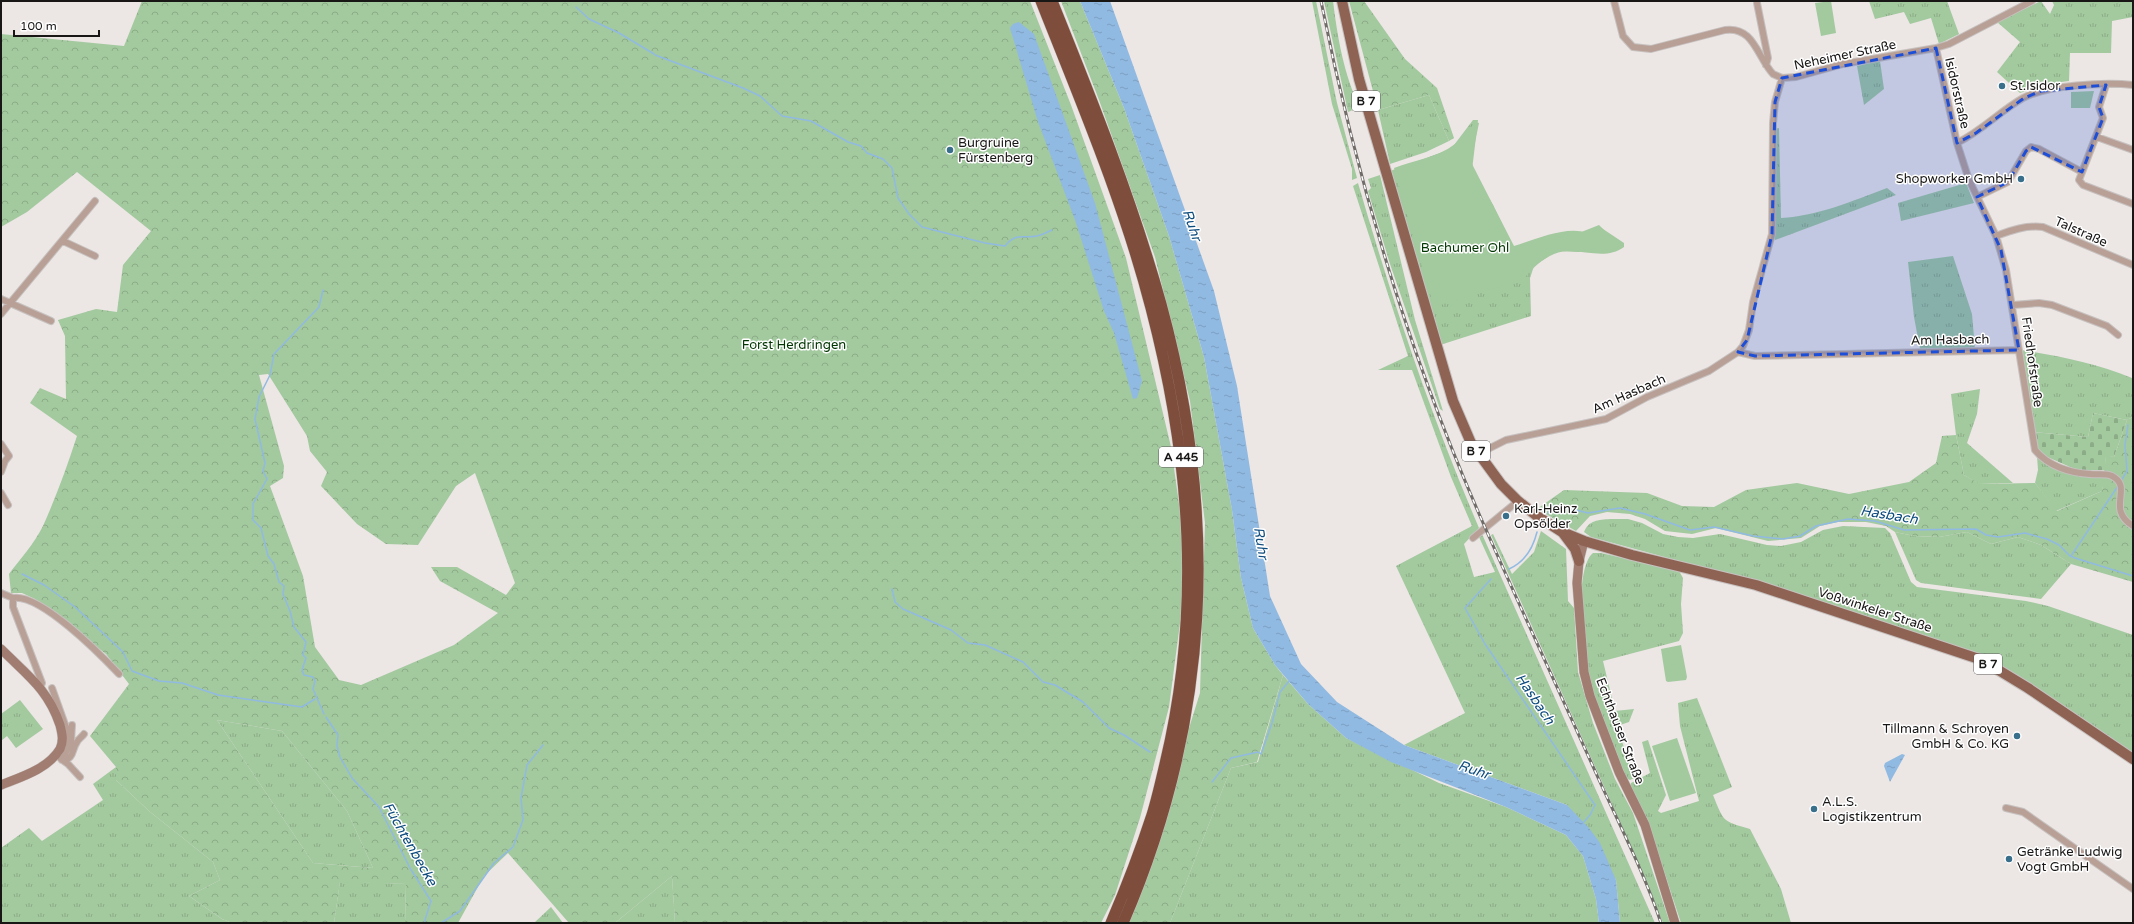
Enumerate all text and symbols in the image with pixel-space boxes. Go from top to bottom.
scale bar [14,12,99,38]
text: 100 m [20,19,57,33]
street label: Neheimer Straße [1792,36,1898,74]
street label: Isidorstraße [1941,56,1973,130]
place label: St.Isidor [2010,78,2060,94]
marker: St.Isidor [1997,81,2007,91]
road number: B 7 [1352,91,1380,111]
place label: Burgruine Fürstenberg [958,135,1033,166]
marker: Burgruine Fürstenberg [945,145,955,155]
place label: Shopworker GmbH [1896,171,2013,187]
marker: Shopworker GmbH [2016,174,2026,184]
water label: Ruhr [1179,207,1206,245]
street label: Talstraße [2052,213,2110,251]
park label: Bachumer Ohl [1421,240,1509,256]
street label: Friedhofstraße [2018,316,2046,408]
street label: Am Hasbach [1911,331,1989,349]
park label: Forst Herdringen [742,337,846,353]
street label: Am Hasbach [1590,371,1668,417]
road number: B 7 [1462,441,1490,461]
road number: A 445 [1159,447,1203,467]
place label: Karl-Heinz Opsölder [1514,501,1577,532]
water label: Hasbach [1859,502,1919,528]
marker: Karl-Heinz Opsölder [1501,511,1511,521]
water label: Ruhr [1250,526,1272,562]
street label: Voßwinkeler Straße [1816,584,1934,636]
road number: B 7 [1974,654,2002,674]
water label: Hasbach [1512,670,1558,728]
street label: Echthauser Straße [1592,675,1648,787]
place label: Tillmann & Schroyen GmbH & Co. KG [1883,721,2009,752]
marker: Tillmann & Schroyen GmbH & Co. KG [2012,731,2022,741]
water label: Ruhr [1456,757,1494,784]
place label: A.L.S. Logistikzentrum [1822,794,1922,825]
water label: Füchtenbecke [379,799,441,890]
marker: A.L.S. Logistikzentrum [1809,804,1819,814]
place label: Getränke Ludwig Vogt GmbH [2017,844,2122,875]
marker: Getränke Ludwig Vogt GmbH [2004,854,2014,864]

